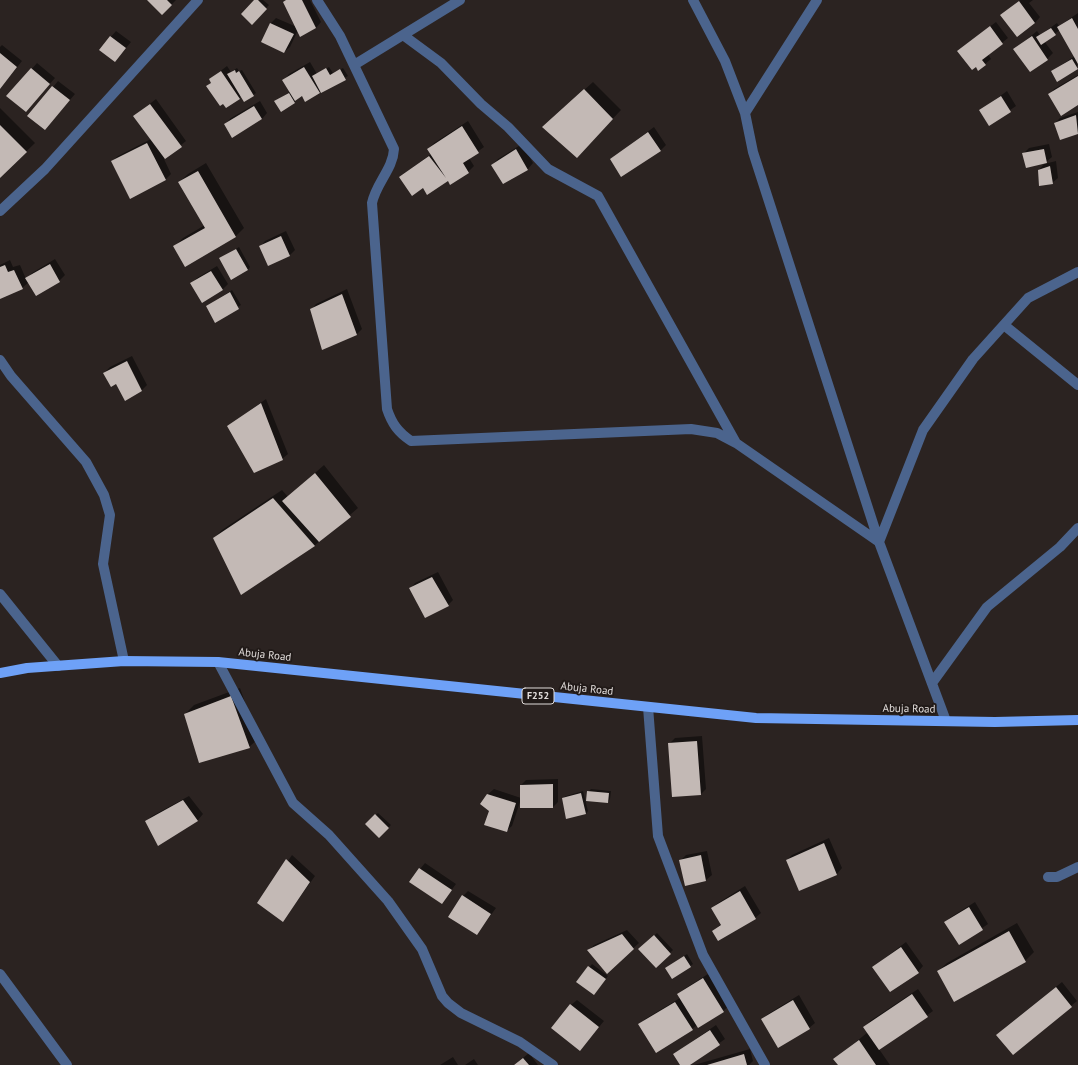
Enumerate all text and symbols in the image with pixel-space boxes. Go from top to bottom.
street label: Abuja Road [238,646,292,664]
street label: Abuja Road [560,680,614,698]
road number: F252 [522,688,554,704]
street label: Abuja Road [882,702,936,716]

